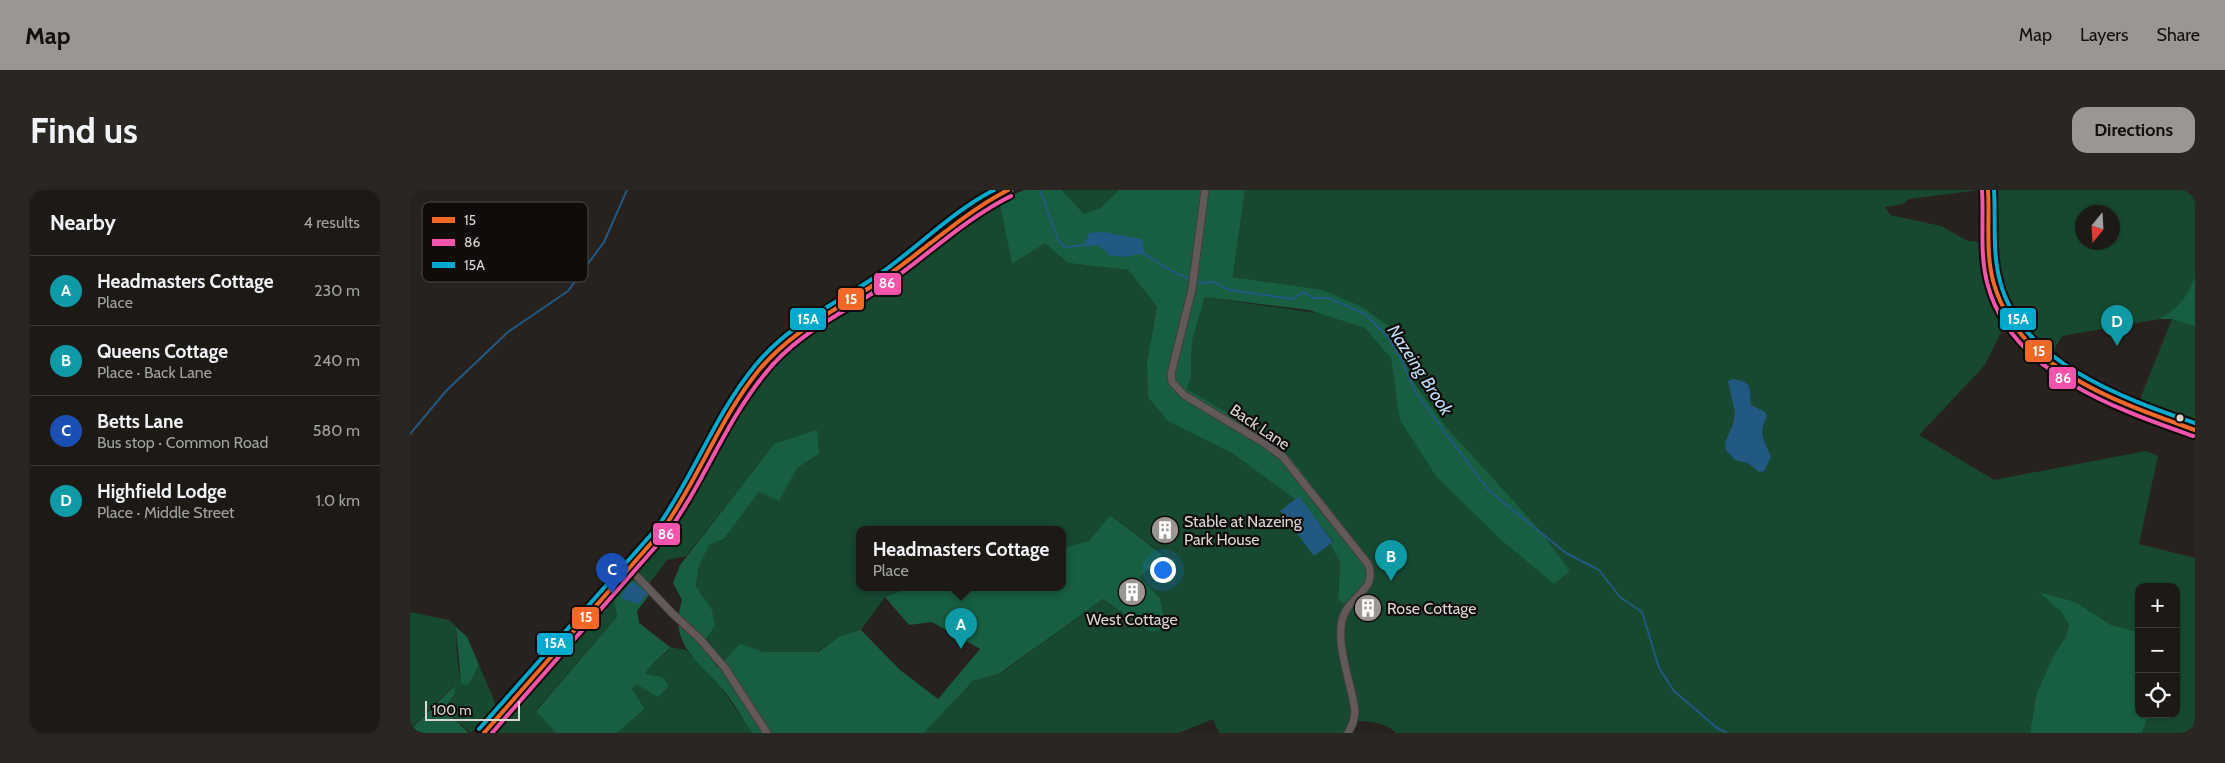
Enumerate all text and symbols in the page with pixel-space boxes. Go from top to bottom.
text: Map [25,21,71,50]
text: Map [2019,24,2052,46]
text: Layers [2080,24,2129,46]
text: Share [2157,24,2200,46]
button: Directions [2072,107,2195,153]
text: Find us [30,109,138,152]
legend [422,202,588,282]
north arrow [2075,205,2120,250]
text: Nearby [50,210,116,235]
text: 15 [464,211,476,229]
text: 4 results [303,213,360,232]
text: 86 [464,233,480,251]
text: 15A [464,256,485,274]
text: Headmasters Cottage [97,270,273,293]
line badge: 86 [873,272,902,296]
text: 86 [879,274,895,292]
text: A [61,281,71,300]
text: 230 m [314,281,360,300]
line badge: 15 [837,287,865,311]
text: 15 [845,290,857,308]
text: Place [97,293,133,312]
pin: D [2101,305,2133,346]
line badge: 15A [789,307,827,331]
line badge: 15A [1999,307,2037,331]
text: 15A [797,310,819,328]
text: 15A [2007,310,2029,328]
water label: Nazeing Brook [1382,320,1458,421]
line badge: 15 [2024,339,2053,363]
text: Queens Cottage [97,340,228,363]
text: 15 [2033,342,2045,360]
text: B [61,351,71,370]
text: 240 m [314,351,360,370]
text: Place · Back Lane [97,363,212,382]
line badge: 86 [2048,366,2077,390]
text: 86 [2055,369,2071,387]
street label: Back Lane [1226,400,1294,454]
text: Betts Lane [97,410,183,433]
unlabelled marker [2175,413,2185,423]
text: C [61,421,71,440]
text: 580 m [313,421,360,440]
text: Bus stop · Common Road [97,433,268,452]
text: Highfield Lodge [97,480,227,503]
text: D [60,491,72,510]
text: 1.0 km [316,491,360,510]
text: Place · Middle Street [97,503,234,522]
place label: Stable at Nazeing Park House [1184,512,1303,549]
building icon: Stable at Nazeing Park House [1150,515,1180,545]
line badge: 86 [652,522,681,546]
text: 86 [658,525,674,543]
popup [856,526,1066,591]
text: Headmasters Cottage [873,538,1049,561]
pin: B [1375,540,1407,581]
pin: C [596,553,628,594]
your location [1150,557,1176,583]
text: Place [873,561,909,580]
building icon: West Cottage [1117,577,1147,607]
map controls [2135,583,2180,718]
button: + [2135,583,2180,628]
building icon: Rose Cottage [1353,593,1383,623]
place label: Rose Cottage [1387,599,1477,618]
line badge: 15 [571,606,600,630]
text: 15 [580,608,592,626]
pin: A [945,608,977,649]
place label: West Cottage [1086,610,1178,629]
button: − [2135,628,2180,673]
line badge: 15A [536,632,574,656]
text: 15A [544,634,566,652]
button: locate [2135,673,2180,718]
scale bar [425,698,520,721]
text: 100 m [432,701,472,719]

